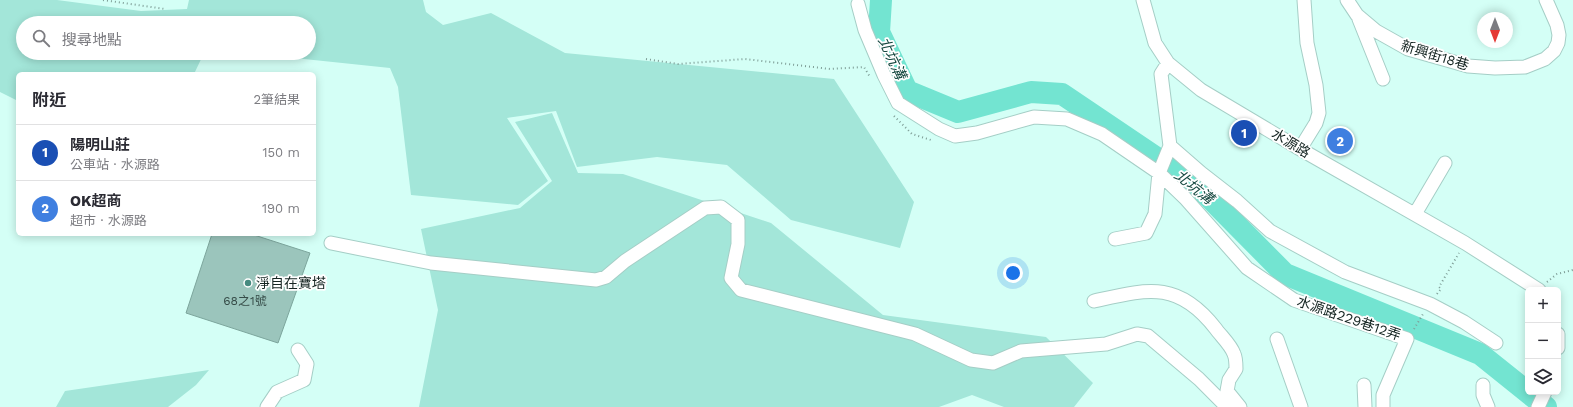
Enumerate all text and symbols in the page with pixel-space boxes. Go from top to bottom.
north arrow [1477,12,1513,48]
search box [16,16,316,60]
icon: search [30,27,52,49]
text: 搜尋地點 [62,31,122,49]
water label: 北坑溝 [874,34,911,84]
street label: 新興街18巷 [1399,37,1471,73]
text: 附近 [32,90,66,110]
text: 2筆結果 [253,92,300,107]
pin: 1 [1231,118,1257,148]
street label: 水源路 [1269,125,1313,161]
pin: 2 [1327,126,1353,156]
text: 陽明山莊 [70,136,130,154]
text: 1 [42,145,48,160]
text: 150 m [262,145,300,160]
text: 公車站 · 水源路 [70,157,160,172]
water label: 北坑溝 [1171,166,1219,209]
text: OK超商 [70,192,121,210]
text: 2 [41,201,49,216]
text: 190 m [262,201,300,216]
text: 超市 · 水源路 [70,213,147,228]
your location [1003,263,1023,283]
place label: 淨自在寶塔 [256,275,326,291]
marker: 淨自在寶塔 [243,278,253,288]
map controls [1525,287,1561,395]
button: + [1525,287,1561,323]
street label: 水源路229巷12弄 [1295,293,1403,343]
house number: 68之1號 [223,294,267,308]
button: − [1525,323,1561,359]
button: layers [1525,359,1561,395]

